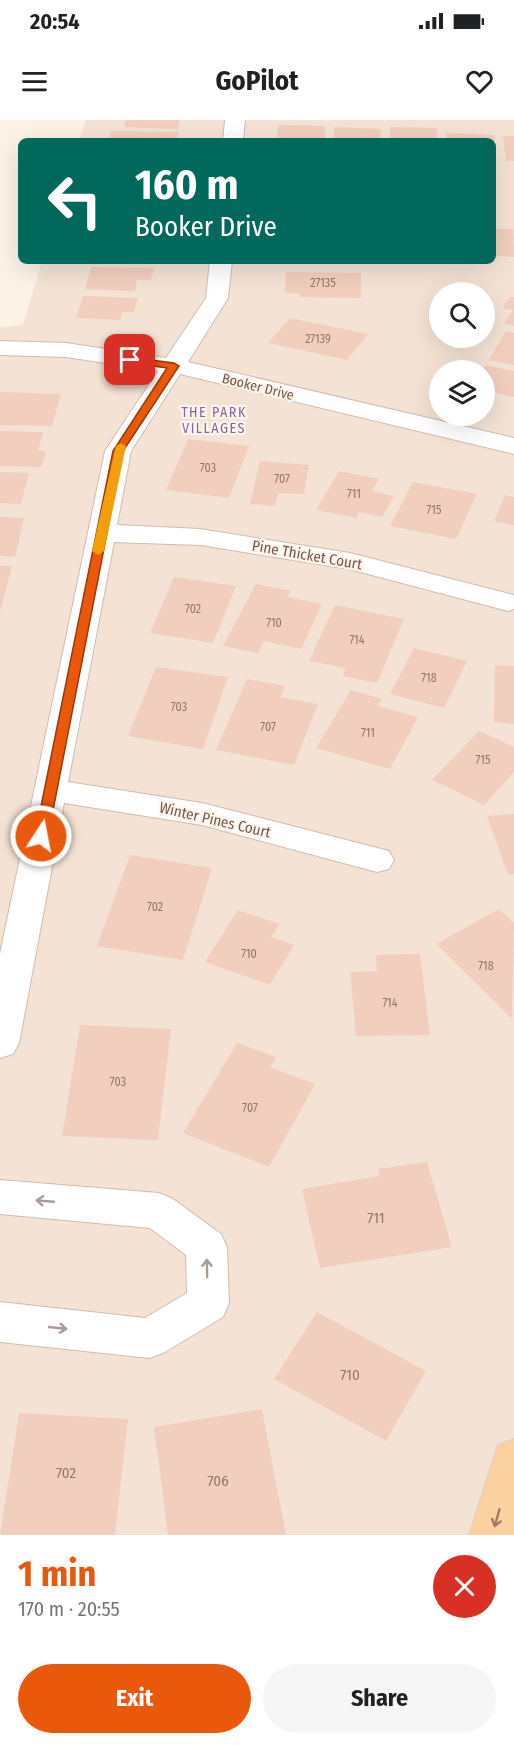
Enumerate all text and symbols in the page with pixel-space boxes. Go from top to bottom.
text: 20:54 [30,8,80,35]
icon: menu [18,65,51,98]
text: GoPilot [215,65,299,97]
icon: heart [463,65,496,98]
text: 160 m [135,160,238,210]
icon: left [36,162,114,240]
text: Booker Drive [135,211,277,243]
house number: 27135 [310,276,336,290]
map controls [429,282,495,426]
button: search [429,282,495,348]
house number: 27139 [305,332,331,346]
pin [104,334,155,385]
icon: arrive [113,343,146,376]
button: layers [429,360,495,426]
street label: Booker Drive [220,370,296,404]
district label: THE PARK VILLAGES [181,404,247,437]
house number: 703 [200,461,216,475]
house number: 707 [274,472,290,486]
house number: 711 [347,487,361,501]
house number: 715 [427,503,442,517]
street label: Pine Thicket Court [251,536,364,574]
house number: 702 [185,602,201,616]
house number: 710 [266,616,282,630]
house number: 714 [349,633,365,647]
house number: 718 [421,671,437,685]
house number: 703 [171,700,187,714]
house number: 707 [260,720,276,734]
house number: 711 [361,726,375,740]
house number: 715 [476,753,491,767]
street label: Winter Pines Court [158,798,273,842]
position arrow [9,804,73,868]
house number: 702 [147,900,163,914]
house number: 710 [241,947,257,961]
house number: 718 [478,959,494,973]
house number: 714 [382,996,398,1010]
house number: 703 [110,1075,126,1089]
house number: 707 [242,1101,258,1115]
one-way arrow [35,1195,55,1206]
house number: 711 [367,1209,385,1227]
one-way arrow [201,1258,213,1278]
one-way arrow [48,1323,68,1334]
house number: 710 [340,1366,360,1384]
house number: 702 [56,1464,76,1482]
house number: 706 [207,1472,229,1490]
one-way arrow [491,1508,502,1527]
text: 1 min [18,1552,96,1596]
button: close [433,1555,496,1618]
text: 170 m · 20:55 [18,1597,120,1621]
button: Exit [18,1664,251,1733]
button: Share [263,1664,496,1733]

